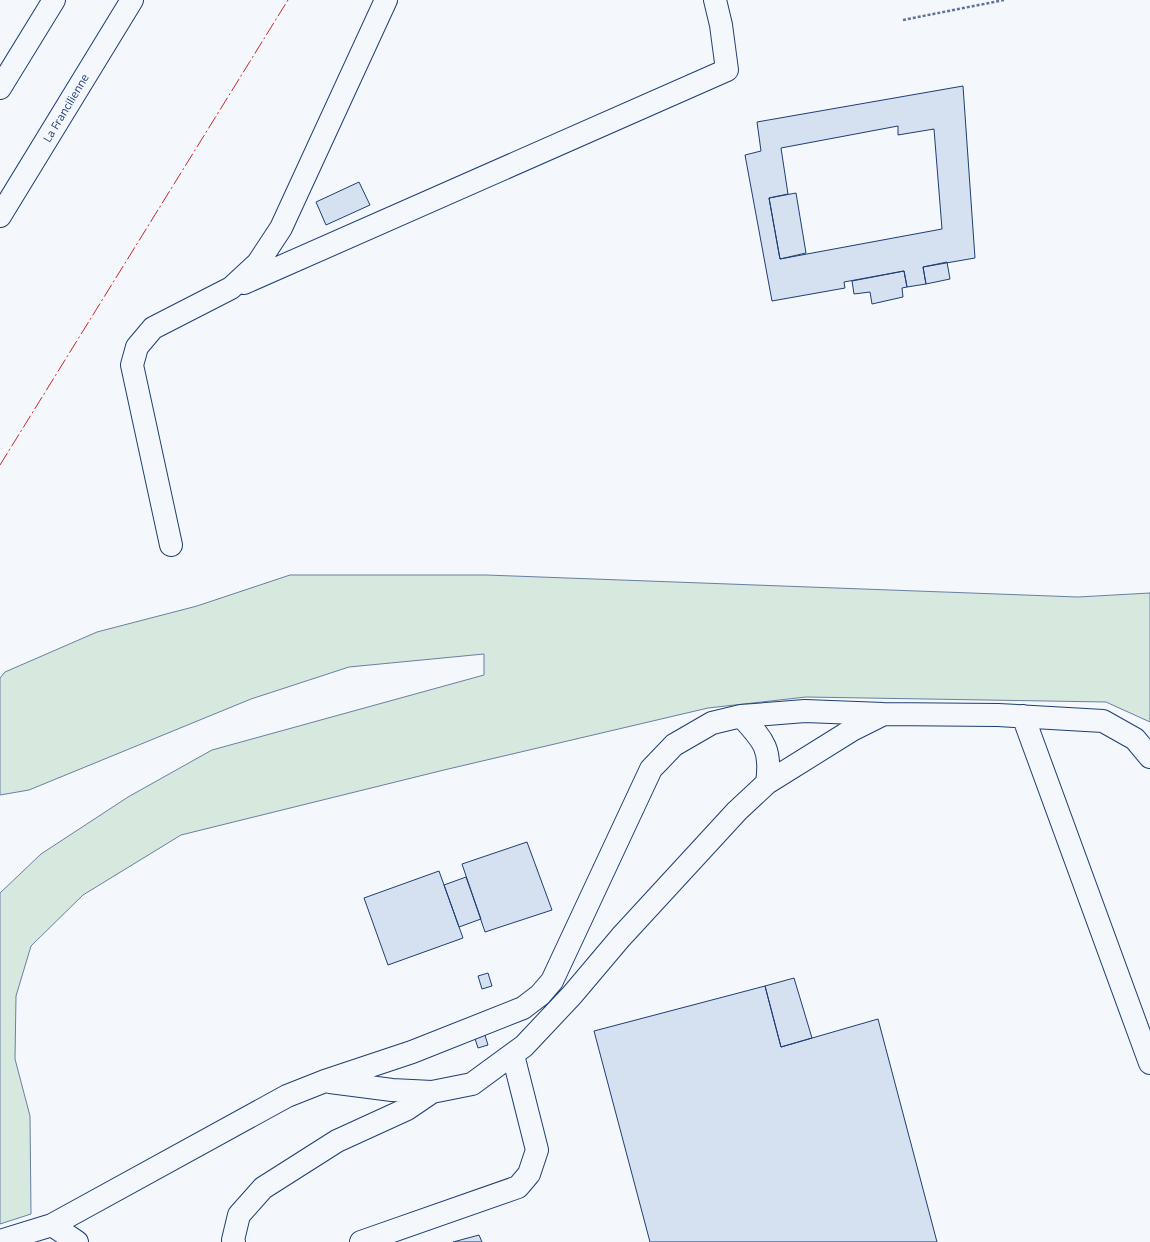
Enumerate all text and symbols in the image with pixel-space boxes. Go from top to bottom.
street label: La Francilienne [39,71,92,145]

